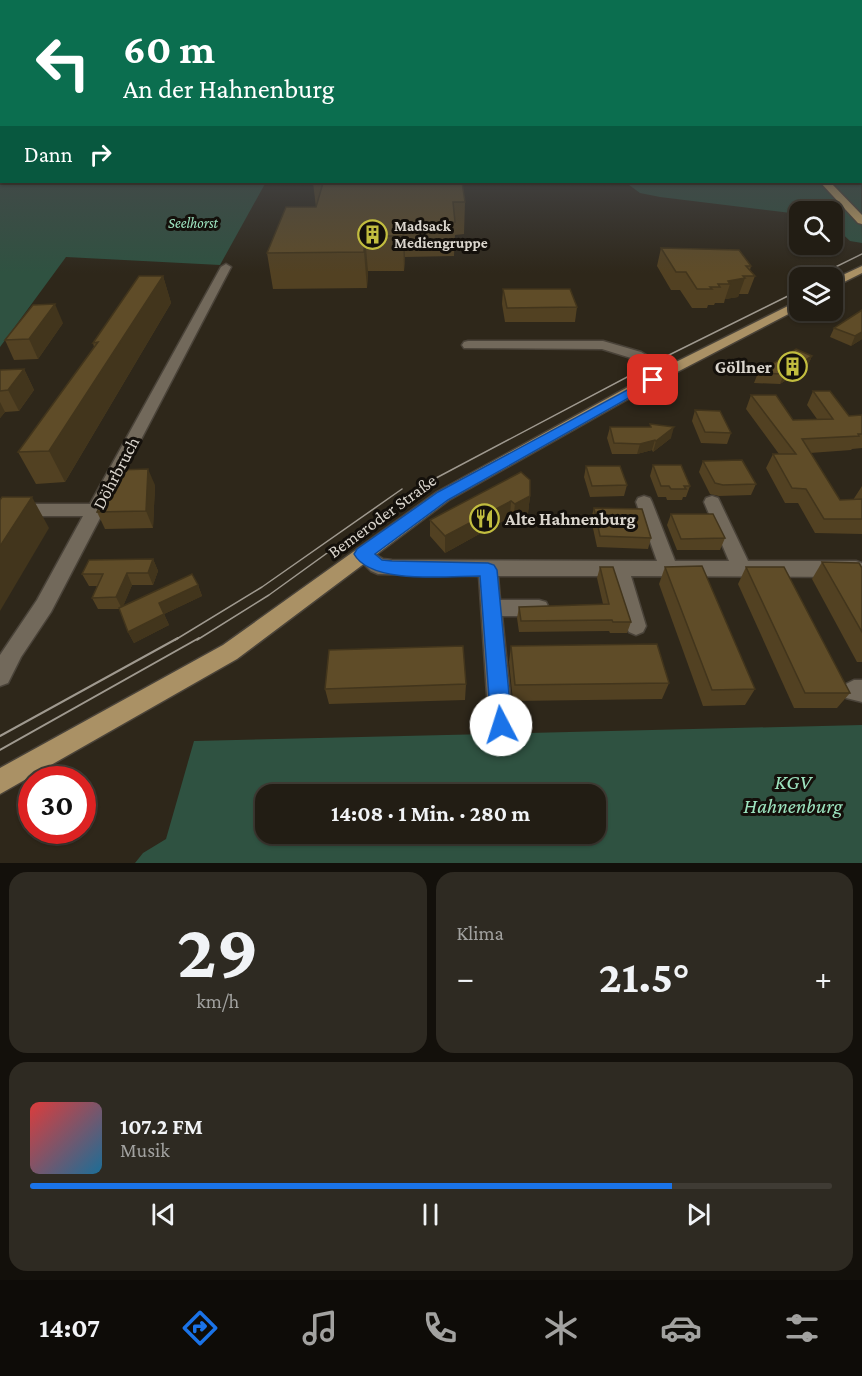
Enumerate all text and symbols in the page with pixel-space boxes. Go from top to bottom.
icon: left [24,24,102,102]
text: 60 m [123,25,215,72]
text: An der Hahnenburg [123,74,335,104]
icon: right [84,138,117,171]
text: Dann [24,142,72,167]
map controls [789,201,843,321]
button: search [789,201,843,255]
park label: Seelhorst [168,215,219,231]
place label: Madsack Mediengruppe [394,218,488,251]
building icon: Madsack Mediengruppe [357,219,389,251]
button: layers [789,267,843,321]
building icon: Göllner [777,351,809,383]
pin [627,354,678,405]
place label: Göllner [715,357,772,377]
icon: arrive [636,363,669,396]
street label: Döhrbruch [89,433,144,513]
street label: Bemeroder Straße [324,470,440,562]
restaurant icon: Alte Hahnenburg [468,503,500,535]
place label: Alte Hahnenburg [504,509,636,529]
position arrow [469,693,533,757]
speed limit sign: 30 [18,766,96,844]
park label: KGV Hahnenburg [743,770,843,818]
text: 14:08 · 1 Min. · 280 m [331,801,530,826]
text: 29 [177,907,259,994]
text: Klima [457,922,504,944]
text: 21.5° [599,952,690,1002]
text: − [457,959,474,996]
text: + [815,959,832,996]
text: km/h [196,990,239,1012]
text: 107.2 FM [120,1114,203,1139]
text: Musik [120,1139,170,1161]
icon: previous [147,1198,180,1231]
icon: pause [414,1198,447,1231]
icon: next [682,1198,715,1231]
icon: directions [179,1307,221,1349]
icon: music [299,1307,341,1349]
icon: phone [419,1307,461,1349]
icon: climate [540,1307,582,1349]
icon: car [660,1307,702,1349]
icon: filters [781,1307,823,1349]
text: 14:07 [39,1313,100,1343]

